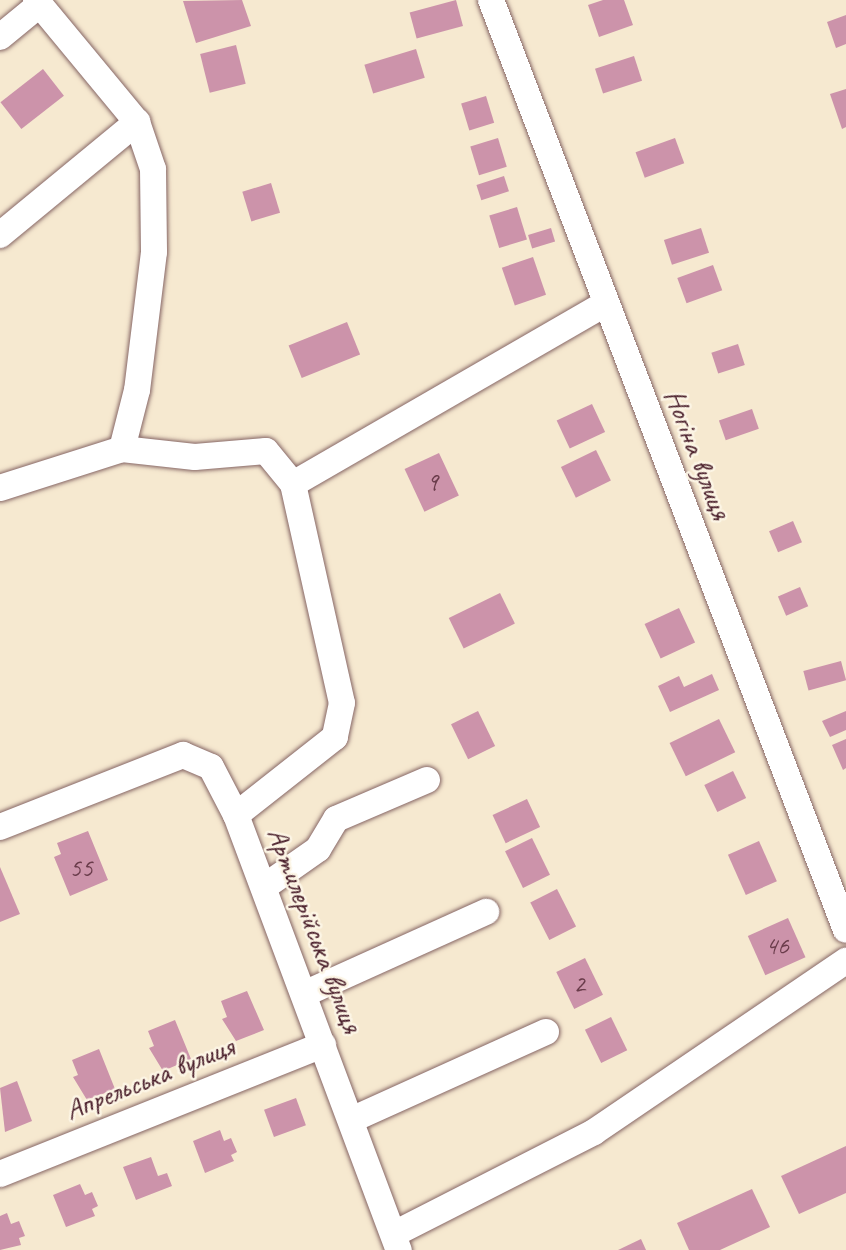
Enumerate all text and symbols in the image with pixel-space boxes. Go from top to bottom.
street label: Ногіна вулиця [657,383,739,525]
house number: 9 [426,466,438,498]
street label: Артилерійська вулиця [259,821,371,1039]
house number: 55 [69,852,93,884]
house number: 46 [765,930,789,962]
house number: 2 [573,968,585,1000]
street label: Апрельська вулиця [59,1027,239,1129]

